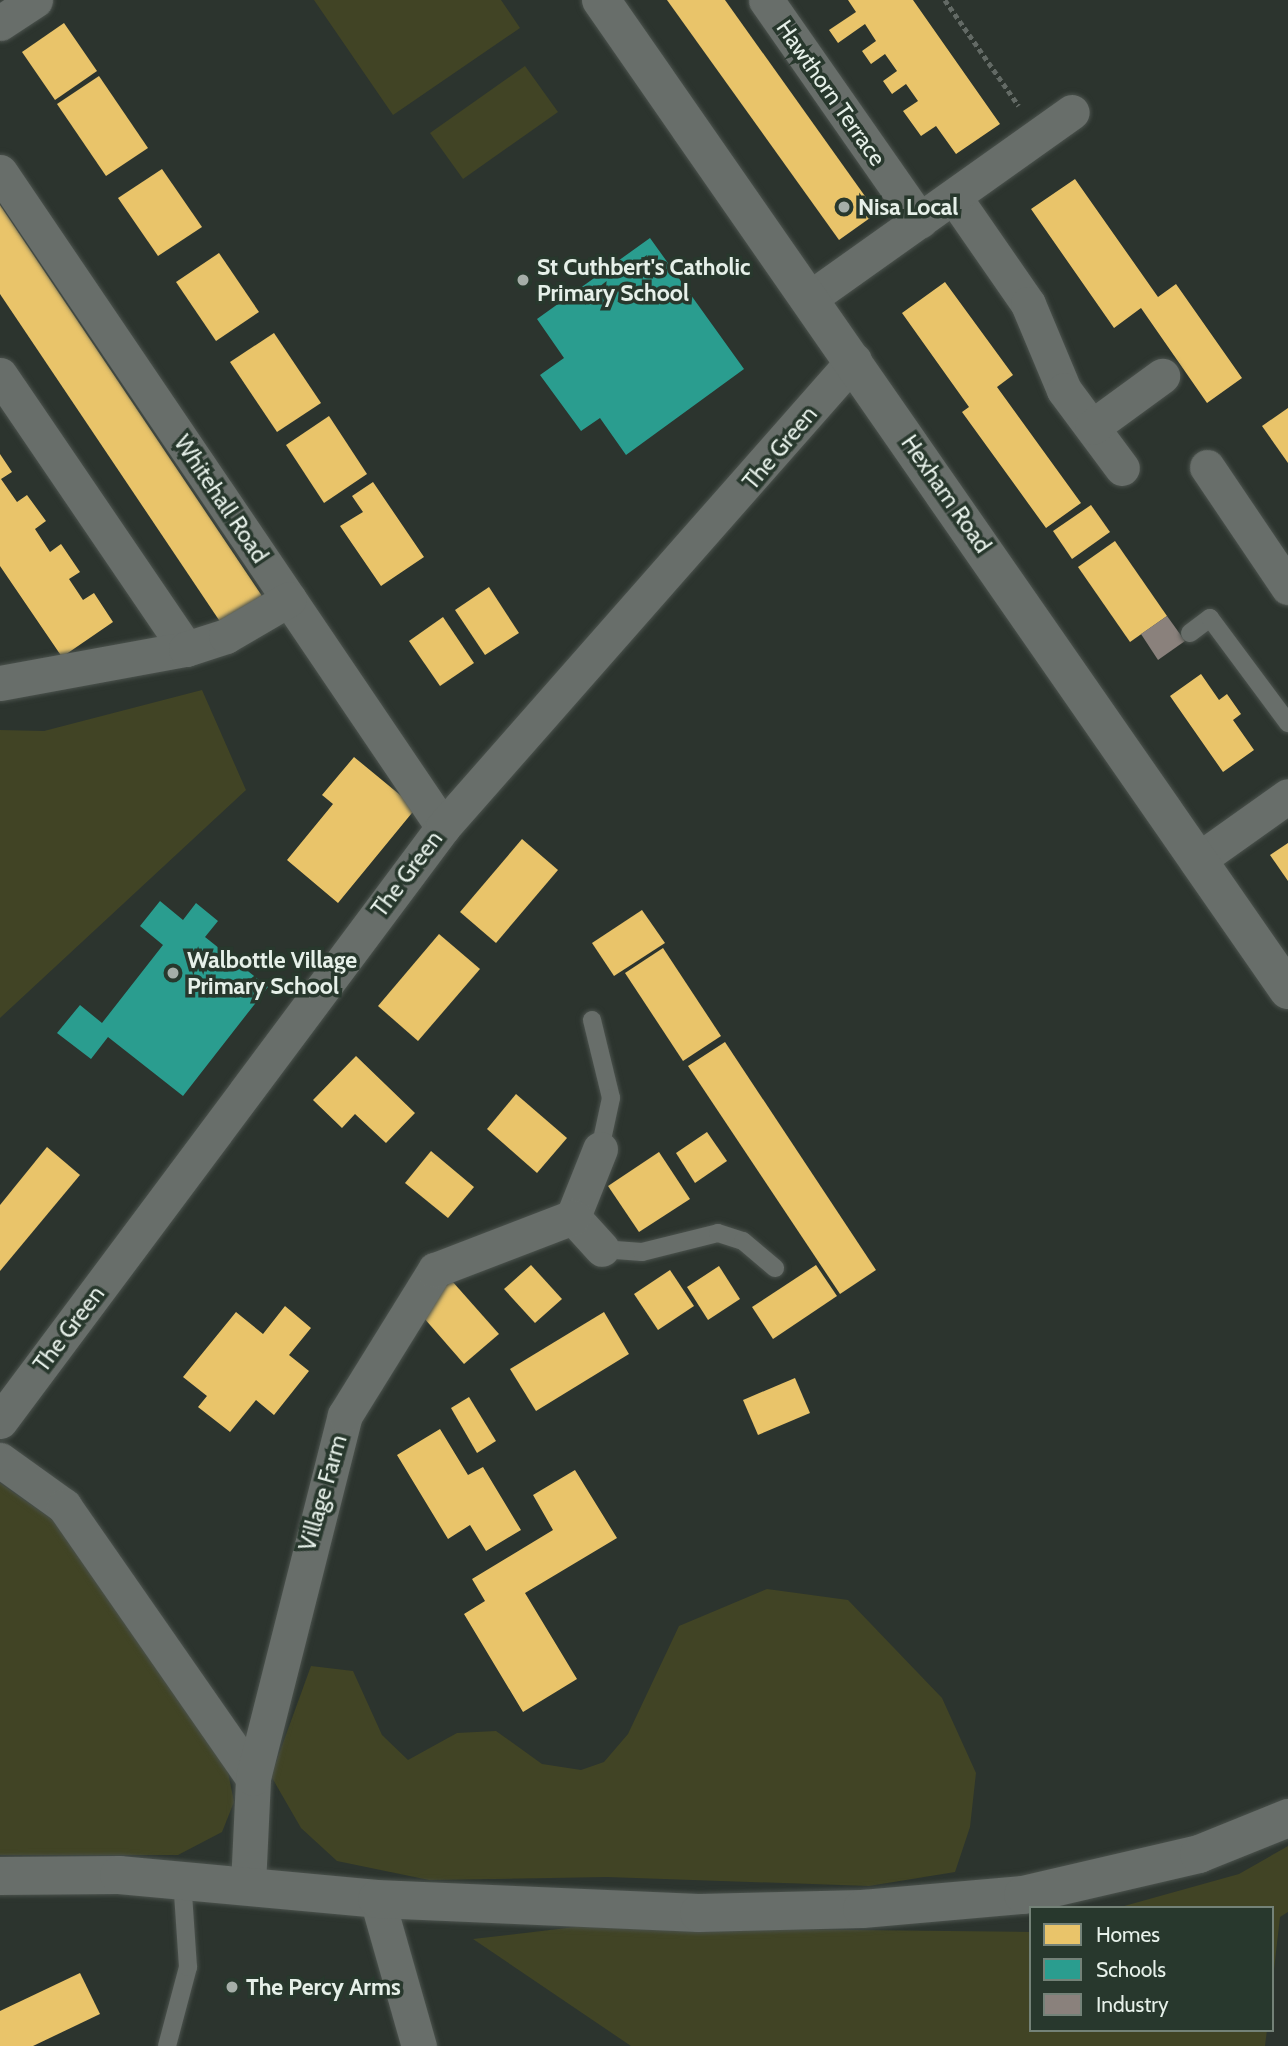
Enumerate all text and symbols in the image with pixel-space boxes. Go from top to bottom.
street label: Hawthorn Terrace [771,15,891,171]
place label: Nisa Local [858,193,958,221]
marker: Nisa Local [836,199,852,215]
place label: St Cuthbert's Catholic Primary School [537,253,751,307]
marker: St Cuthbert's Catholic Primary School [515,272,531,288]
street label: The Green [737,401,823,495]
street label: Whitehall Road [168,430,274,568]
street label: Hexham Road [895,430,997,558]
street label: The Green [366,826,448,922]
place label: Walbottle Village Primary School [187,946,357,1000]
marker: Walbottle Village Primary School [165,965,181,981]
street label: The Green [28,1281,110,1377]
street label: Village Farm [293,1432,353,1554]
legend [1029,1906,1274,2032]
text: Homes [1096,1922,1160,1947]
text: Schools [1096,1957,1166,1982]
place label: The Percy Arms [246,1973,401,2001]
marker: The Percy Arms [224,1979,240,1995]
text: Industry [1096,1992,1169,2017]

